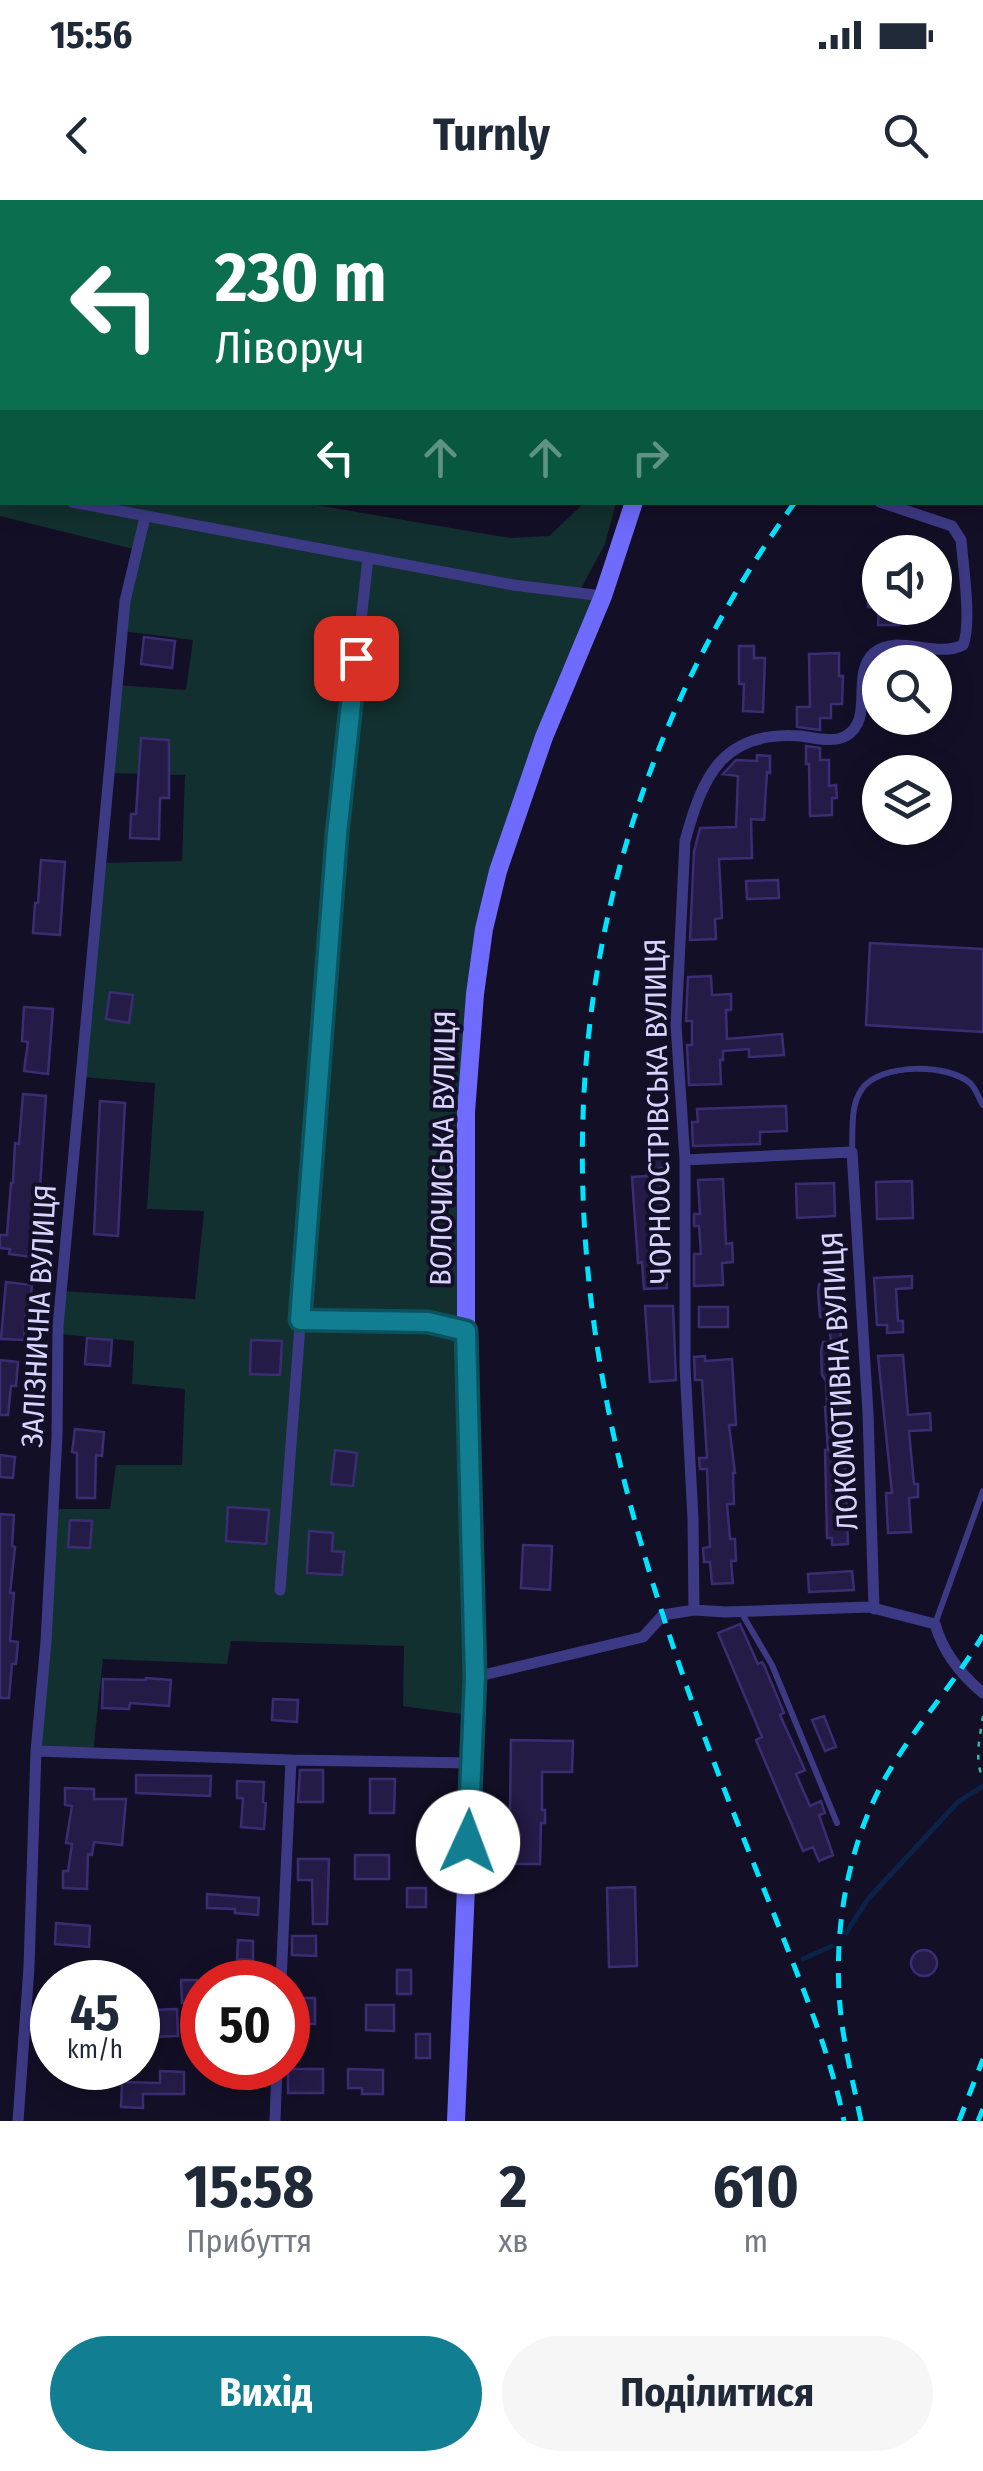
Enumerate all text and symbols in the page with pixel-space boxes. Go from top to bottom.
text: 15:56 [50,12,132,58]
icon: back [50,108,105,163]
text: Turnly [433,108,550,162]
icon: search [878,108,933,163]
text: 230 m [215,236,387,320]
icon: left [50,240,180,370]
text: Ліворуч [215,321,365,375]
icon: left [308,430,363,485]
icon: ahead [413,430,468,485]
icon: ahead [518,430,573,485]
icon: right [623,430,678,485]
map controls [862,535,952,845]
button: sound [862,535,952,625]
pin [314,616,399,701]
icon: arrive [329,631,384,686]
button: search [862,645,952,735]
button: layers [862,755,952,845]
street label: ЧОРНООСТРІВСЬКА ВУЛИЦЯ [637,938,679,1284]
street label: ВОЛОЧИСЬКА ВУЛИЦЯ [423,1010,463,1286]
street label: ЗАЛІЗНИЧНА ВУЛИЦЯ [14,1183,64,1449]
street label: ЛОКОМОТИВНА ВУЛИЦЯ [814,1231,866,1531]
position arrow [416,1790,520,1894]
speed limit sign: 50 [180,1960,310,2090]
text: 45 [70,1983,120,2043]
text: km/h [67,2035,123,2065]
text: 15:58 [184,2151,314,2223]
text: 2 [499,2151,527,2223]
text: 610 [712,2151,799,2223]
text: Прибуття [186,2222,312,2260]
text: хв [498,2222,528,2260]
text: m [743,2222,768,2260]
button: Вихід [50,2336,482,2451]
button: Поділитися [502,2336,933,2451]

